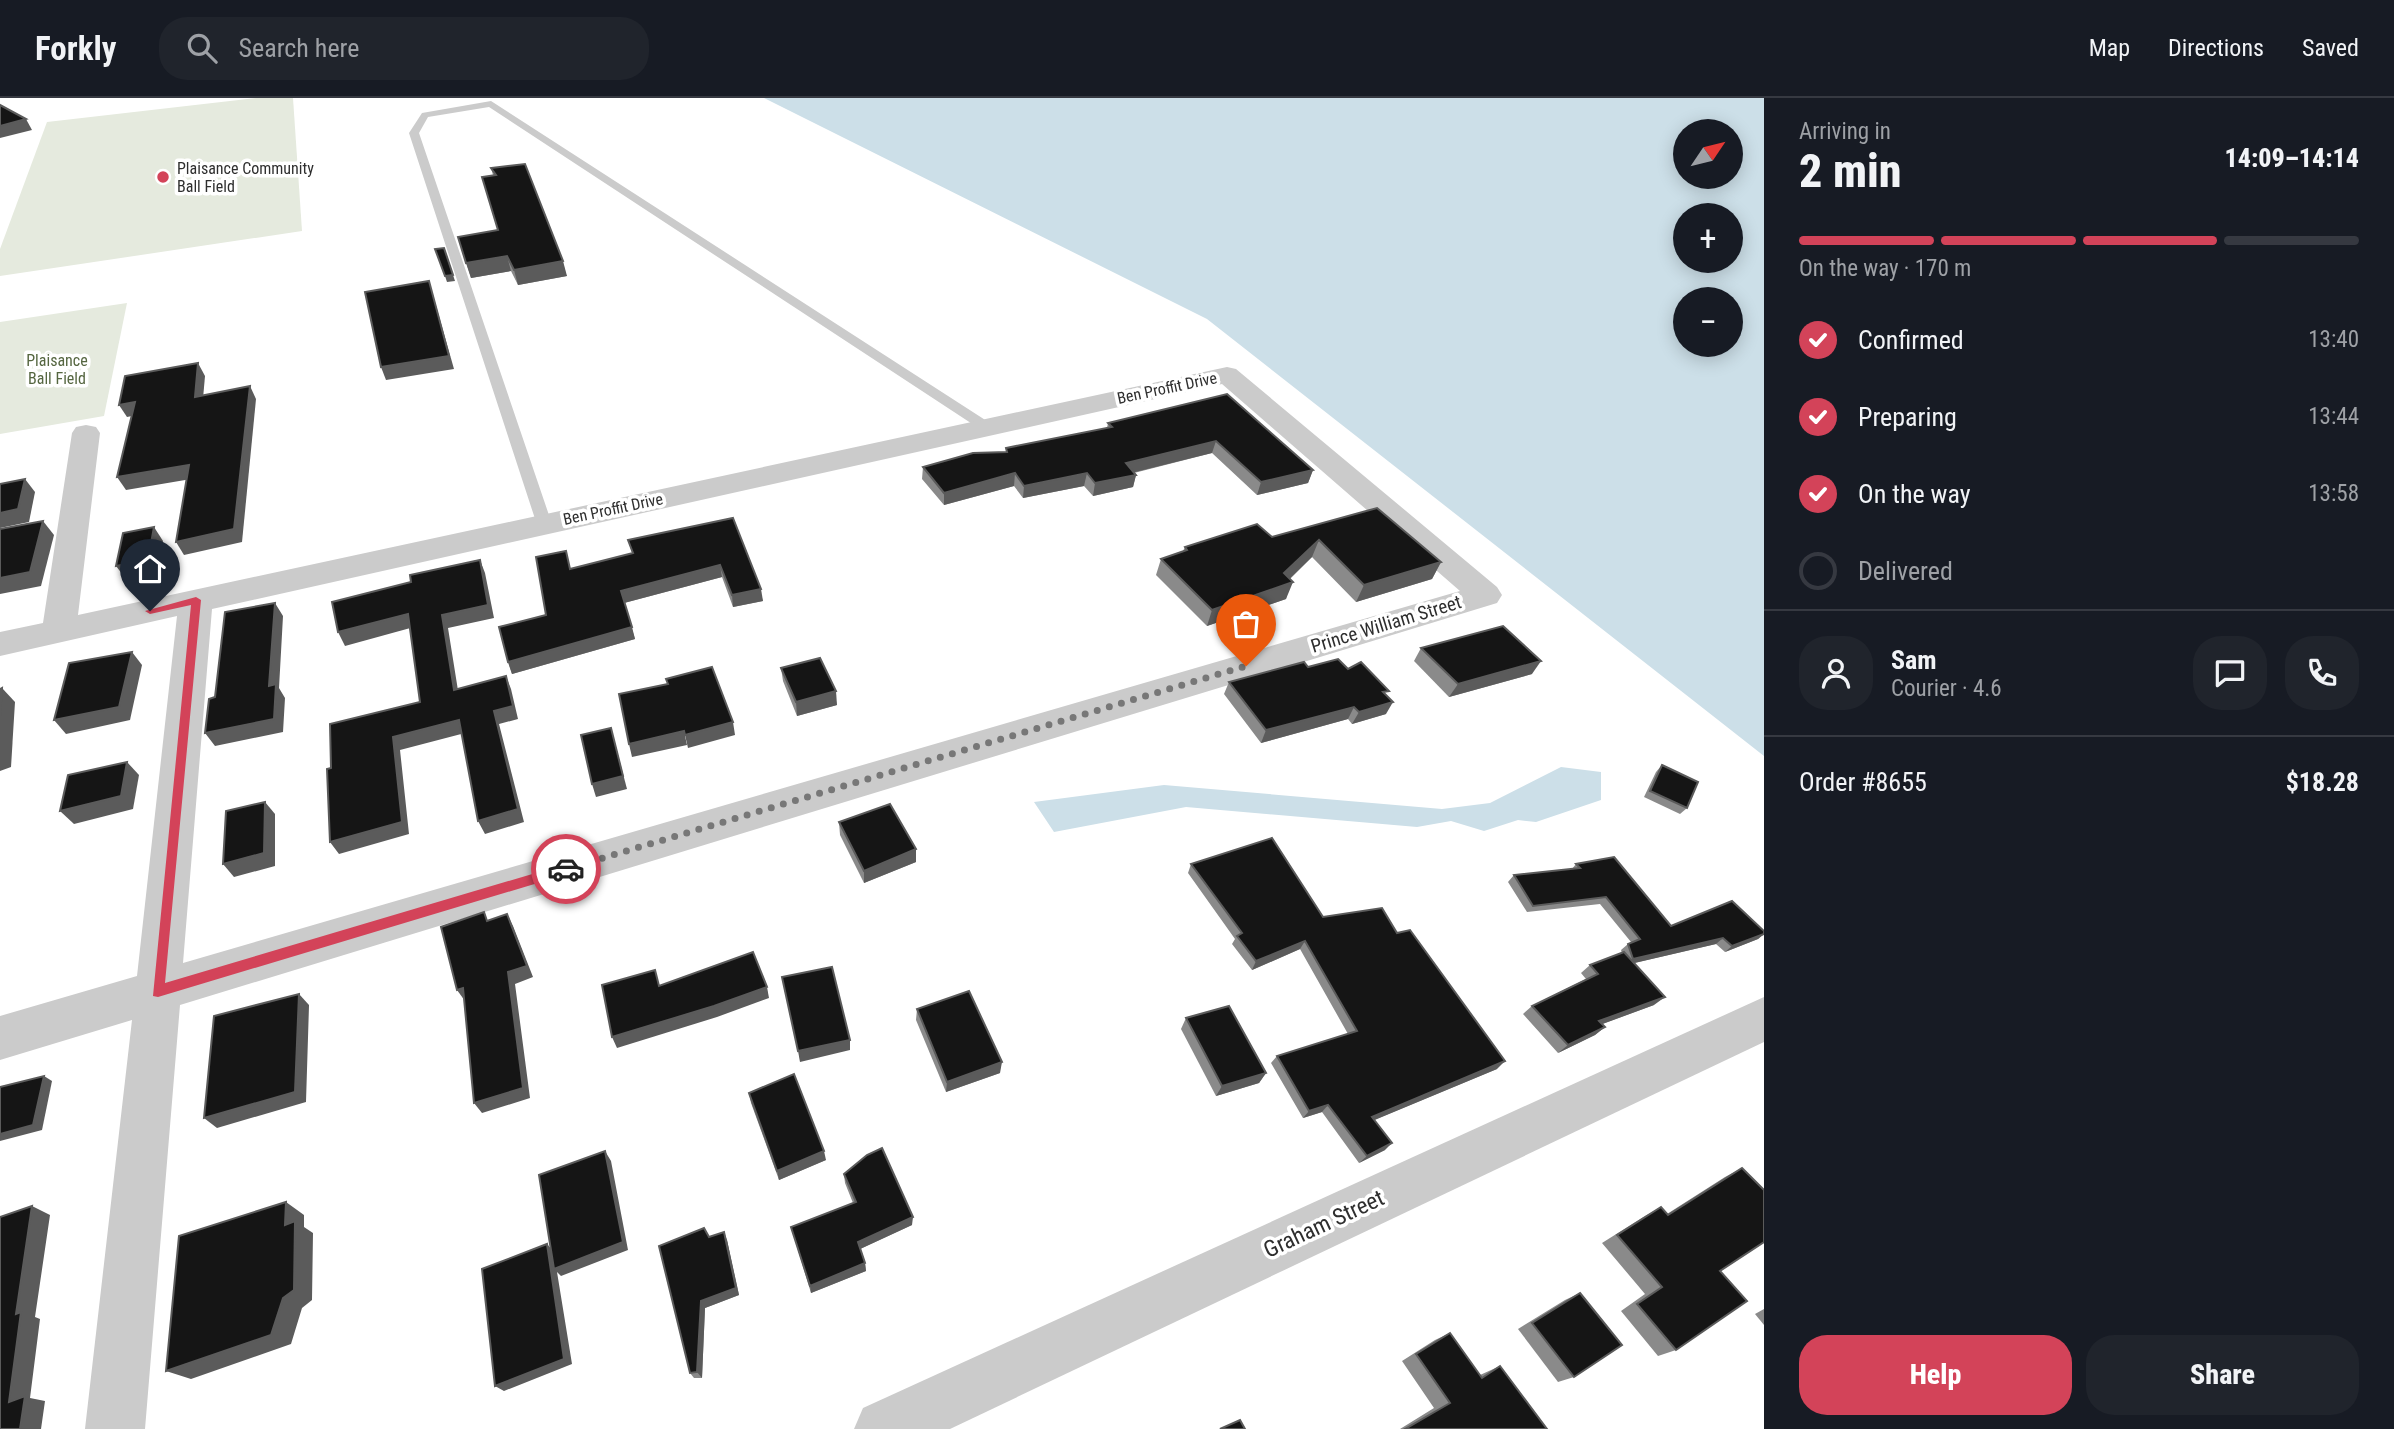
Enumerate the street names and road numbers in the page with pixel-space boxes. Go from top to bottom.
street label: Ben Proffit Drive [1115,368,1219,408]
street label: Ben Proffit Drive [561,489,665,529]
street label: Prince William Street [1308,590,1464,658]
street label: Graham Street [1259,1184,1389,1264]

